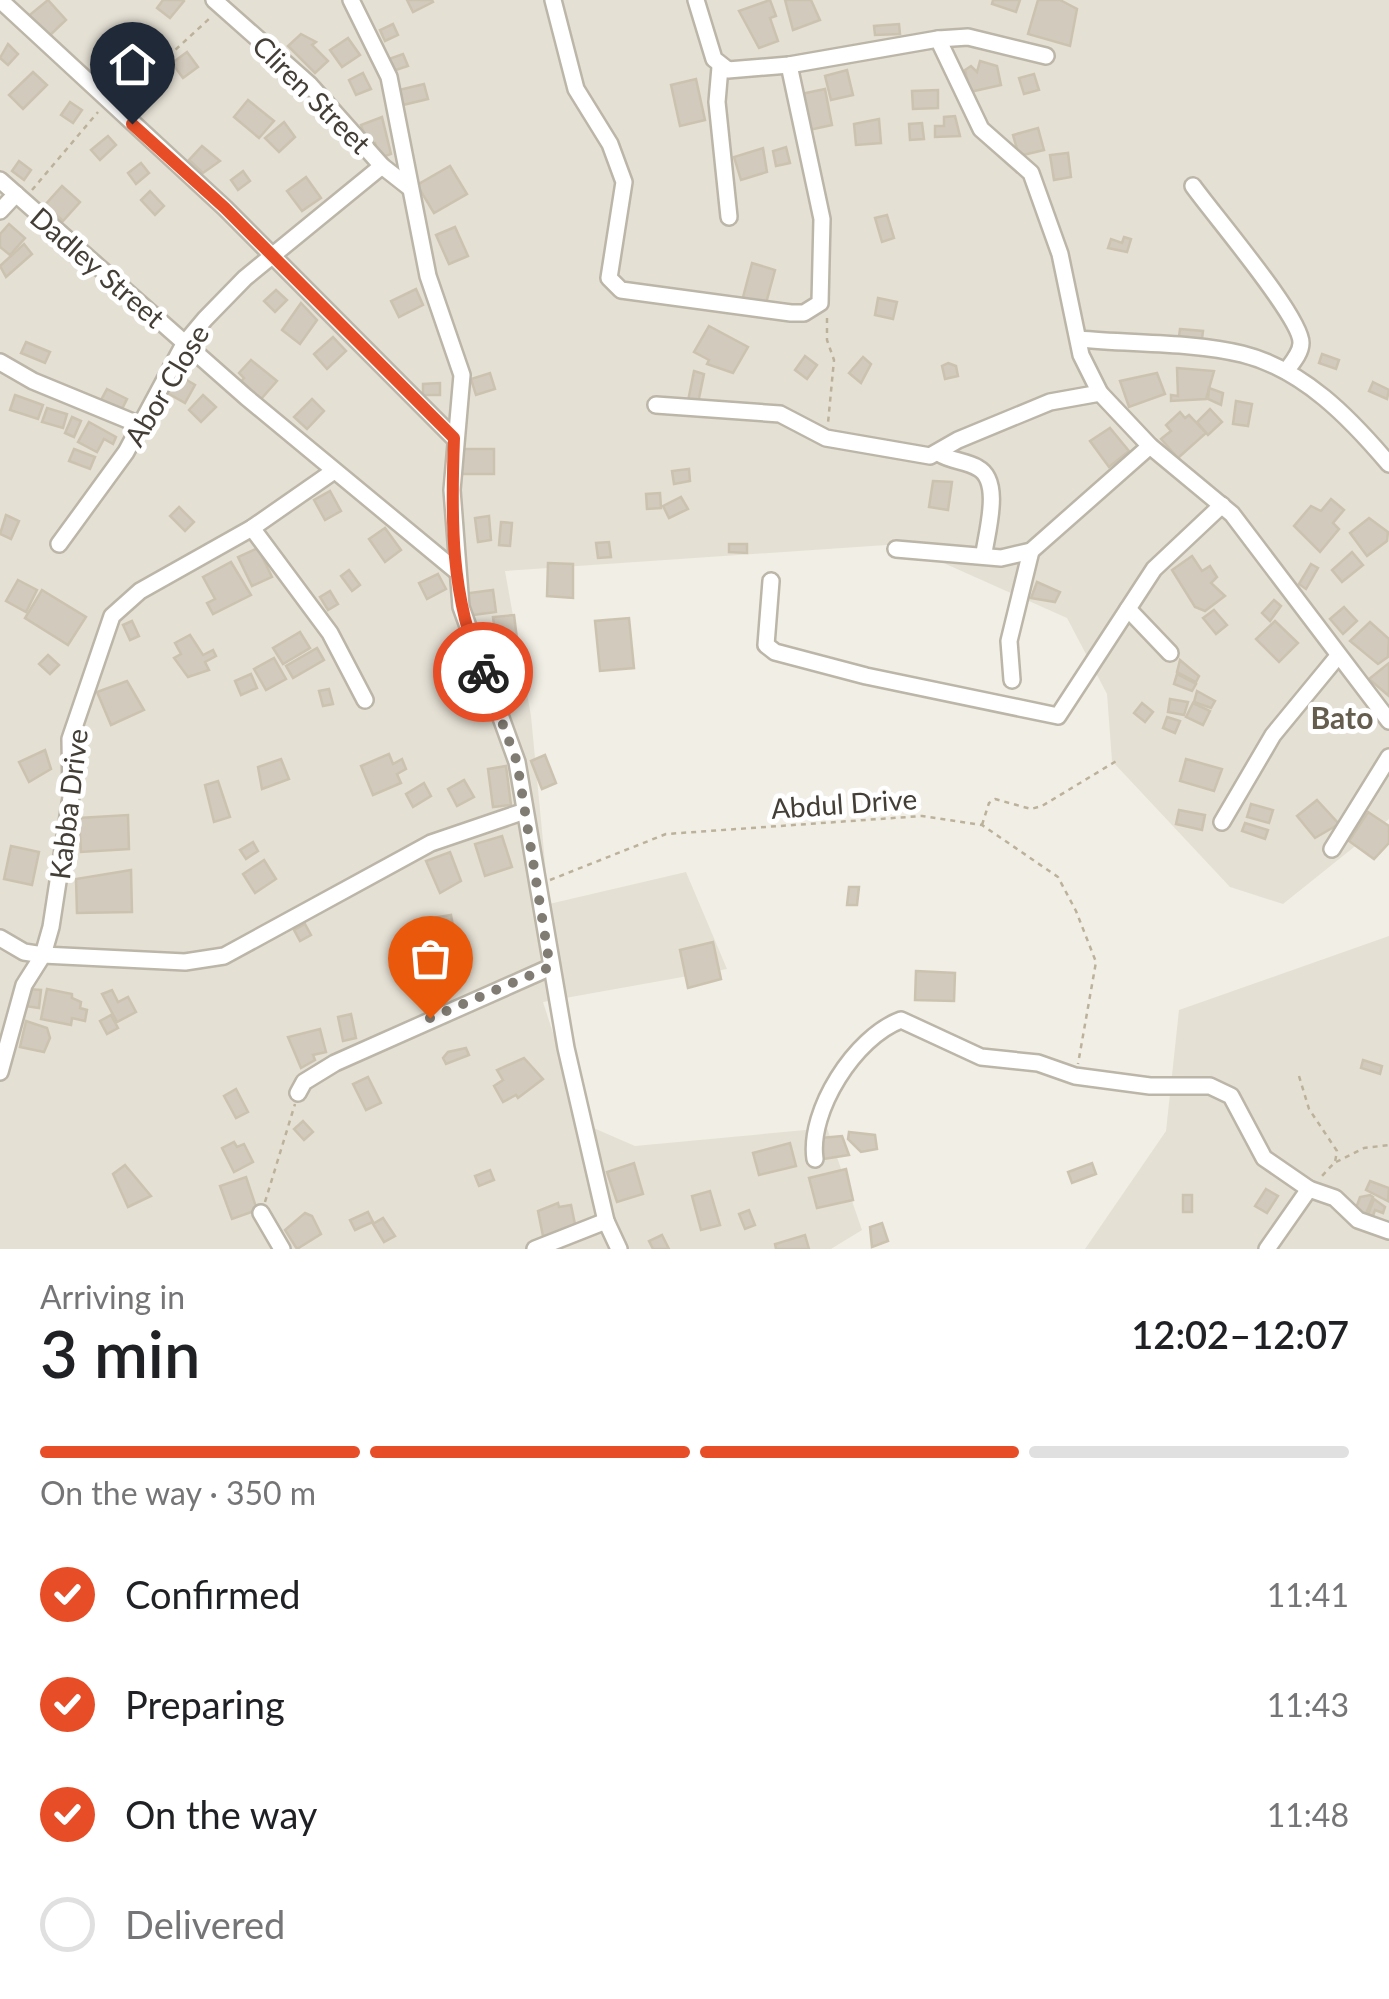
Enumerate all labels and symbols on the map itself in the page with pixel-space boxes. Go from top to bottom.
pin [90,22,175,125]
street label: Cliren Street [246,28,378,160]
street label: Dadley Street [24,200,172,334]
street label: Abor Close [117,318,215,452]
courier [433,622,533,722]
district label: Bato [1311,699,1373,735]
street label: Kabba Drive [42,727,94,881]
street label: Abdul Drive [770,781,918,825]
pin [388,916,473,1019]

